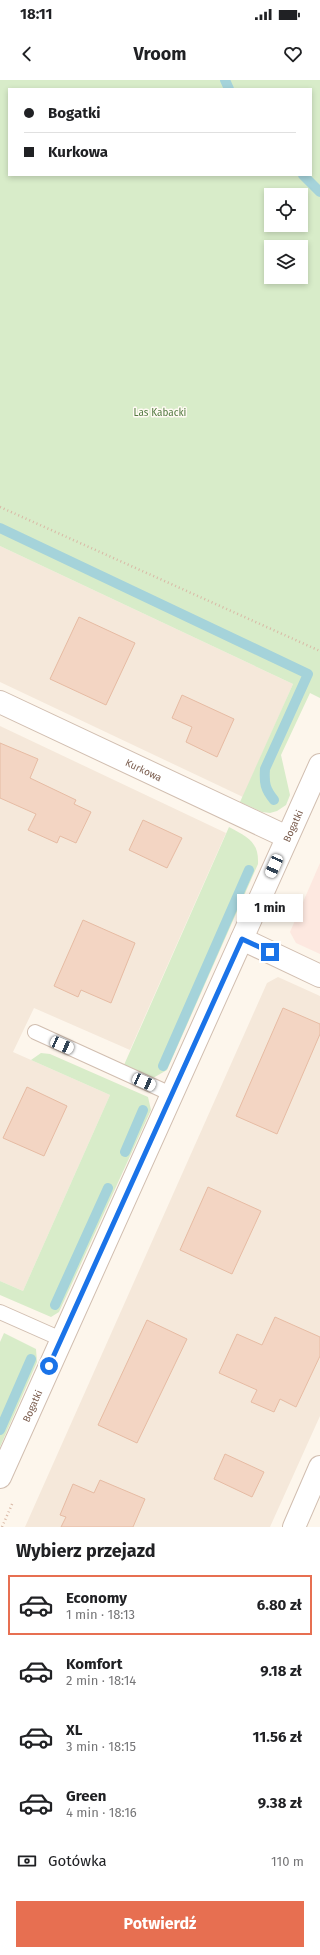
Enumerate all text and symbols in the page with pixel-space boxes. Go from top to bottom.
text: 18:11 [20,5,52,23]
icon: back [16,43,38,65]
text: Vroom [134,43,187,65]
icon: heart [282,43,304,65]
text: Bogatki [48,104,100,122]
text: Kurkowa [48,143,108,161]
map controls [264,188,308,284]
button: locate [264,188,308,232]
button: layers [264,240,308,284]
park label: Las Kabacki [134,407,187,419]
street label: Kurkowa [123,757,164,784]
street label: Bogatki [281,808,306,844]
car [264,853,284,879]
callout: 1 min [237,894,303,922]
text: 1 min [254,900,286,915]
route end [261,943,279,961]
car [49,1035,75,1055]
car [131,1072,157,1092]
route start [40,1357,58,1375]
street label: Bogatki [20,1388,45,1424]
text: Wybierz przejazd [16,1540,156,1562]
icon: car [18,1587,54,1623]
text: Economy [66,1589,127,1607]
text: 6.80 zł [257,1596,302,1614]
text: 1 min · 18:13 [66,1607,135,1622]
icon: car [18,1653,54,1689]
text: Komfort [66,1655,122,1673]
text: 9.18 zł [260,1662,302,1680]
text: 2 min · 18:14 [66,1673,136,1688]
icon: car [18,1719,54,1755]
text: XL [66,1721,82,1739]
text: 11.56 zł [252,1728,302,1746]
text: 3 min · 18:15 [66,1739,136,1754]
icon: car [18,1785,54,1821]
text: Green [66,1787,106,1805]
text: 9.38 zł [258,1794,302,1812]
text: 4 min · 18:16 [66,1805,137,1820]
icon: cash [16,1850,38,1872]
text: Gotówka [48,1852,107,1870]
text: 110 m [271,1854,304,1869]
button: Potwierdź [16,1901,304,1947]

